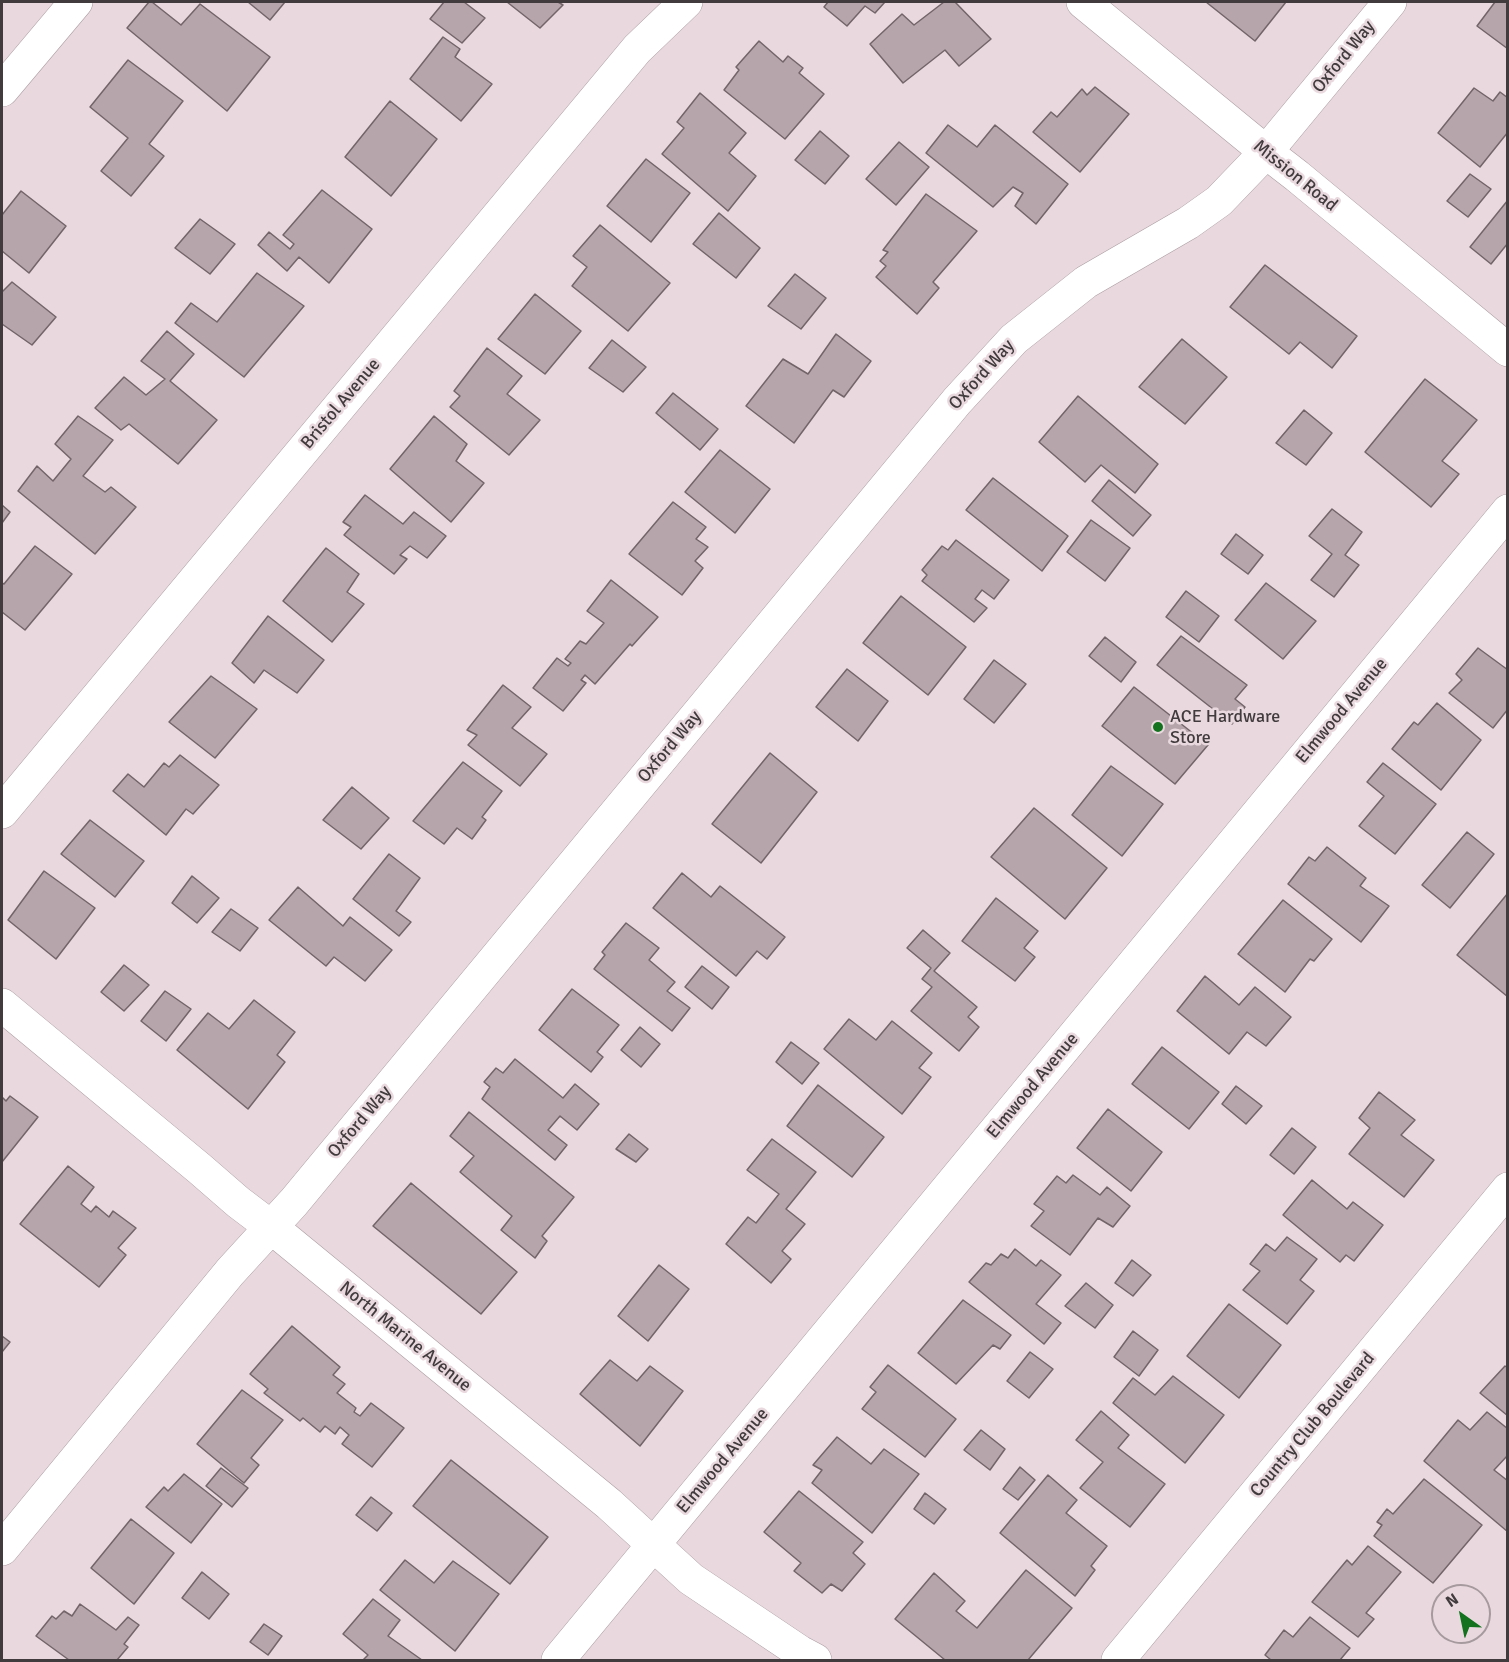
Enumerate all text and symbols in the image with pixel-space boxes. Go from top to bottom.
street label: Oxford Way [1308,16,1380,98]
street label: Mission Road [1249,136,1341,216]
street label: Oxford Way [945,335,1019,415]
street label: Bristol Avenue [297,354,385,454]
street label: Elmwood Avenue [1292,654,1392,768]
place label: ACE Hardware Store [1170,706,1280,748]
street label: Oxford Way [634,707,706,787]
marker: ACE Hardware Store [1151,720,1165,734]
street label: Elmwood Avenue [983,1029,1083,1143]
street label: Oxford Way [324,1082,396,1162]
street label: North Marine Avenue [335,1277,475,1397]
street label: Country Club Boulevard [1246,1348,1380,1502]
street label: Elmwood Avenue [673,1404,773,1518]
north arrow [1431,1584,1491,1644]
text: N [1442,1589,1462,1612]

